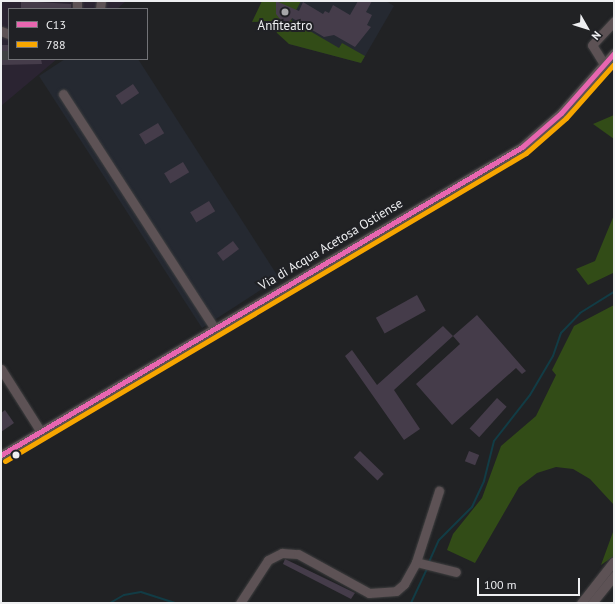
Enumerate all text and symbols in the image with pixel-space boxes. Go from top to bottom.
marker: Anfiteatro [280,7,290,17]
legend [8,8,148,60]
north arrow [567,8,607,48]
text: C13 [46,17,66,32]
place label: Anfiteatro [258,18,312,34]
text: N [589,28,604,43]
text: 788 [46,37,66,52]
street label: Via di Acqua Acetosa Ostiense [256,196,406,294]
unlabelled marker [11,450,21,460]
scale bar [479,570,582,596]
text: 100 m [484,577,517,592]

